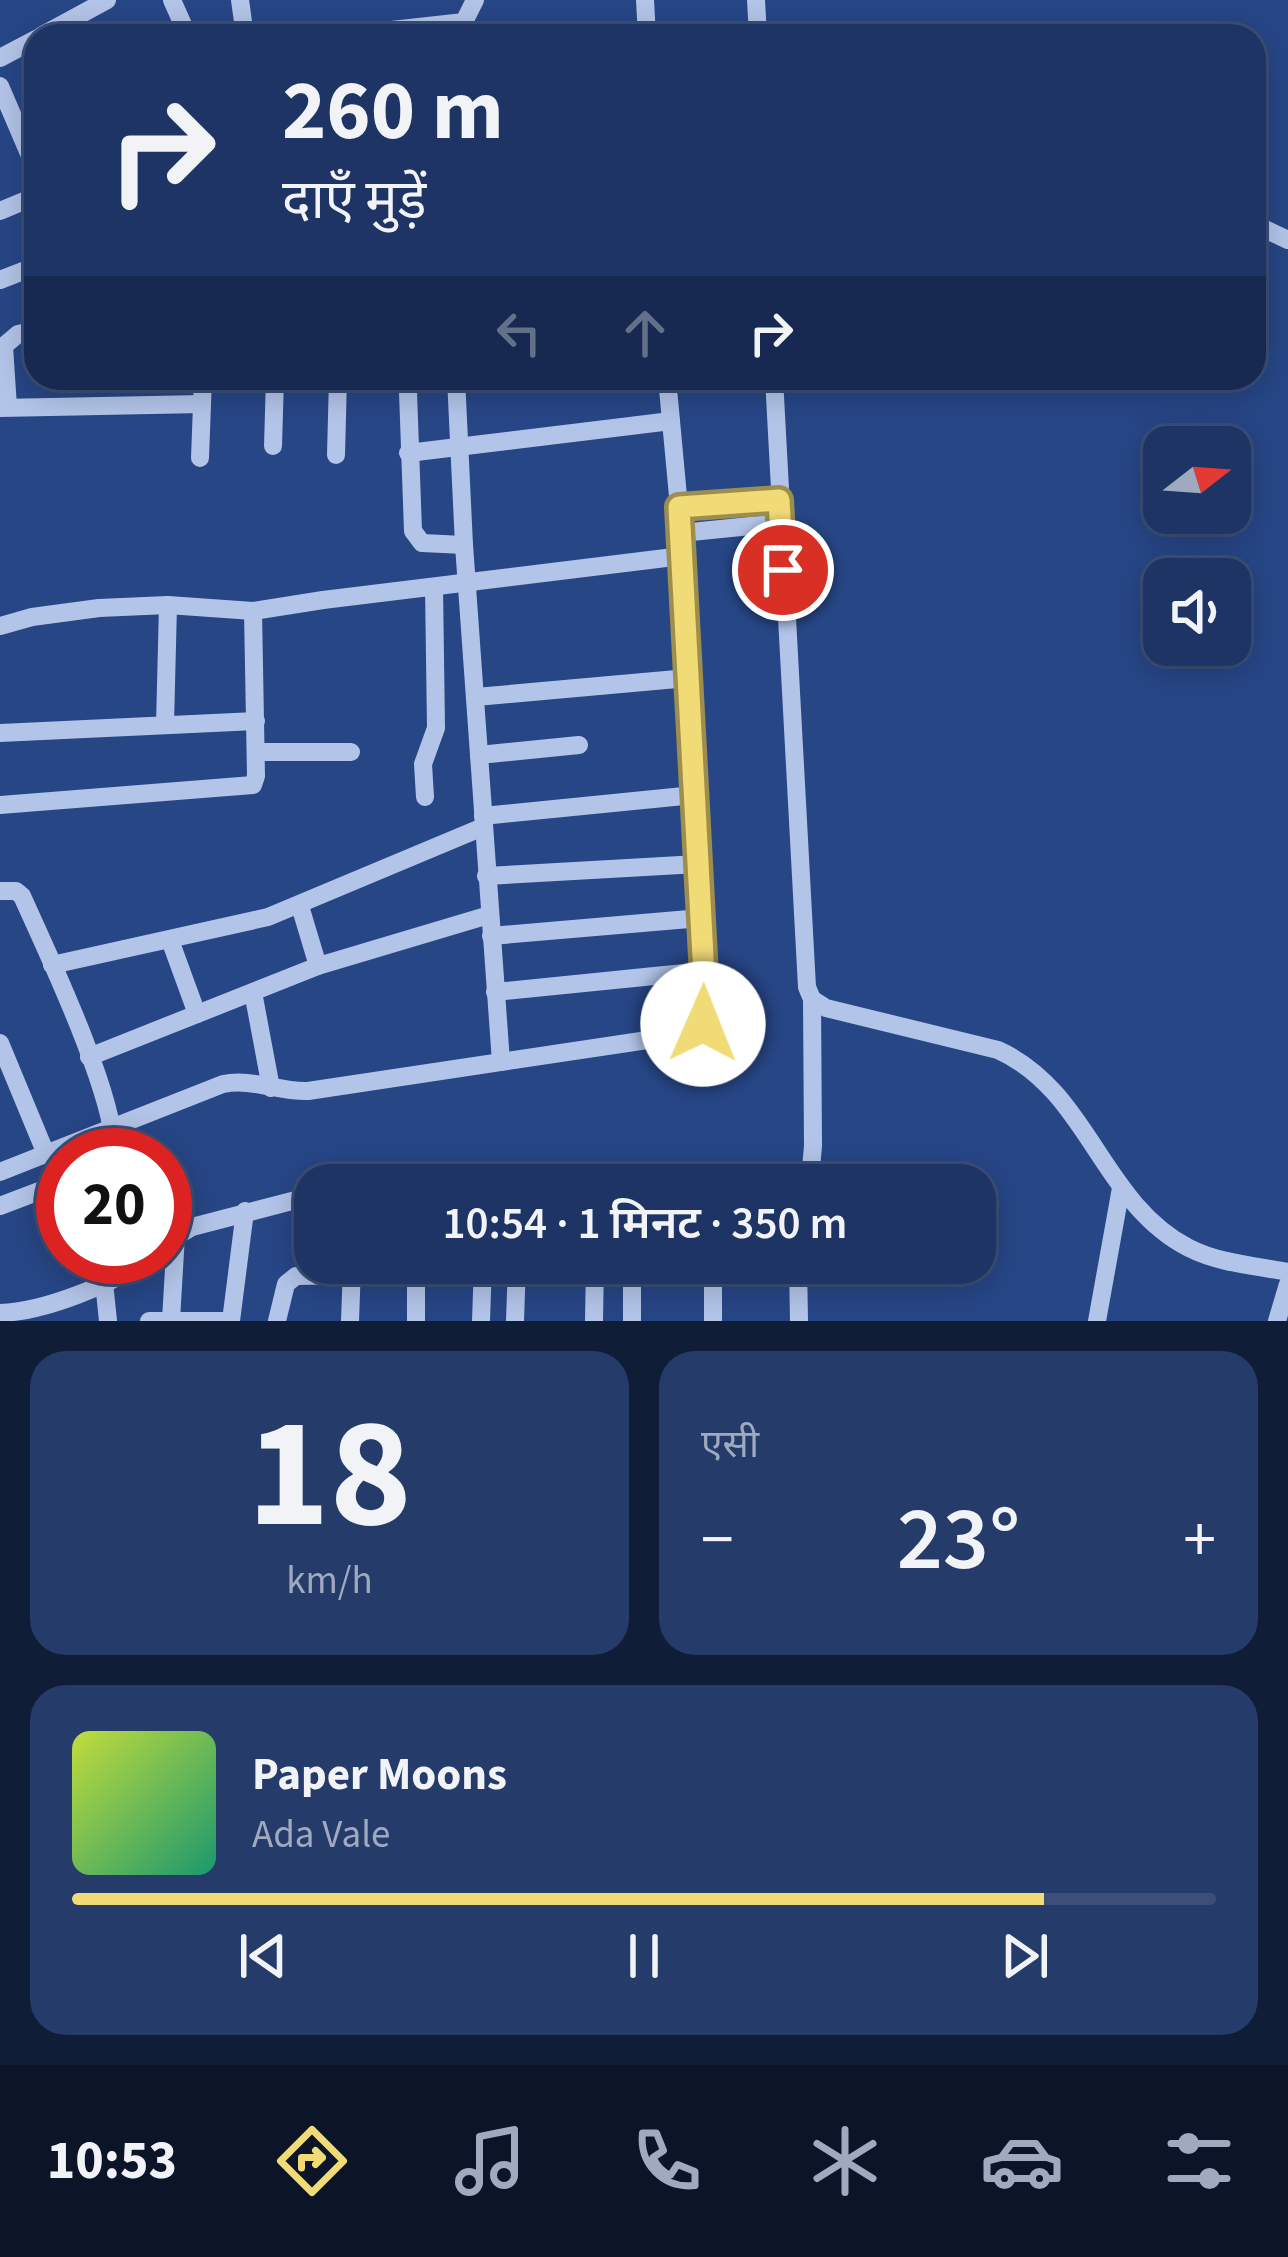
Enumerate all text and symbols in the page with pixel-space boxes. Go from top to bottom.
text: 260 m [282,52,504,172]
icon: right [84,72,240,228]
text: दाएँ मुड़ें [282,163,427,240]
icon: left [486,300,552,366]
icon: ahead [612,300,678,366]
icon: right [738,300,804,366]
north arrow [1143,426,1251,534]
map controls [1143,426,1251,666]
pin [732,519,834,621]
icon: arrive [750,537,816,603]
button: sound [1143,558,1251,666]
position arrow [640,961,766,1087]
speed limit sign: 20 [36,1128,192,1284]
text: 10:54 · 1 मिनट · 350 m [442,1192,848,1256]
text: 18 [247,1364,412,1586]
text: एसी [701,1417,759,1473]
text: 23° [897,1476,1020,1604]
text: − [701,1493,734,1587]
text: + [1183,1493,1216,1587]
text: km/h [286,1553,373,1609]
text: Paper Moons [252,1743,507,1807]
text: Ada Vale [252,1807,390,1863]
icon: previous [230,1923,296,1989]
icon: pause [611,1923,677,1989]
icon: next [992,1923,1058,1989]
icon: directions [270,2119,354,2203]
icon: music [448,2119,532,2203]
icon: phone [625,2119,709,2203]
icon: climate [803,2119,887,2203]
icon: car [980,2119,1064,2203]
icon: filters [1157,2119,1241,2203]
text: 10:53 [47,2123,177,2200]

